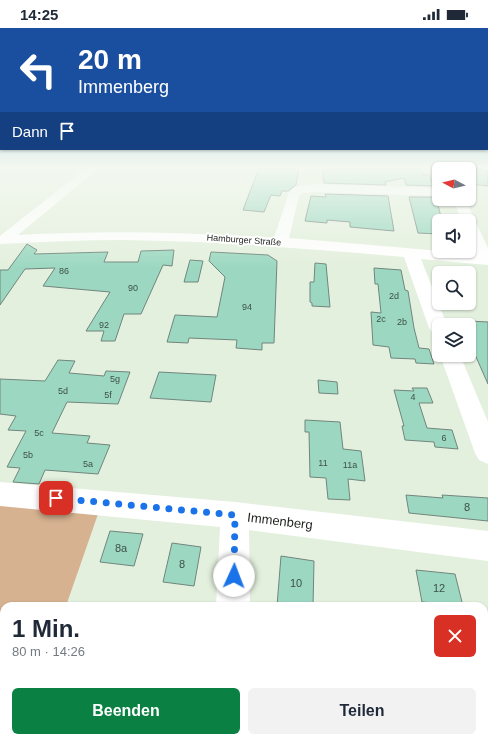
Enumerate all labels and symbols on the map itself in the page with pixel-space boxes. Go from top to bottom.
north arrow [432,162,476,206]
street label: Hamburger Straße [206,232,282,248]
house number: 86 [59,266,69,276]
house number: 90 [128,283,138,293]
house number: 2d [389,291,399,301]
house number: 94 [242,302,252,312]
house number: 2c [376,314,386,324]
house number: 2b [397,317,407,327]
house number: 92 [99,320,109,330]
house number: 5g [110,374,120,384]
house number: 5d [58,386,68,396]
house number: 5f [104,390,112,400]
house number: 4 [410,392,416,402]
house number: 5c [34,428,44,438]
house number: 6 [441,433,447,443]
house number: 5b [23,450,33,460]
house number: 11 [318,458,328,468]
house number: 5a [83,459,93,469]
house number: 11a [343,460,357,470]
pin [39,481,73,515]
house number: 8 [464,501,470,513]
street label: Immenberg [246,510,314,532]
house number: 8a [115,542,128,554]
position arrow [213,555,255,597]
house number: 8 [179,558,185,570]
house number: 10 [290,577,302,589]
house number: 12 [433,582,445,594]

